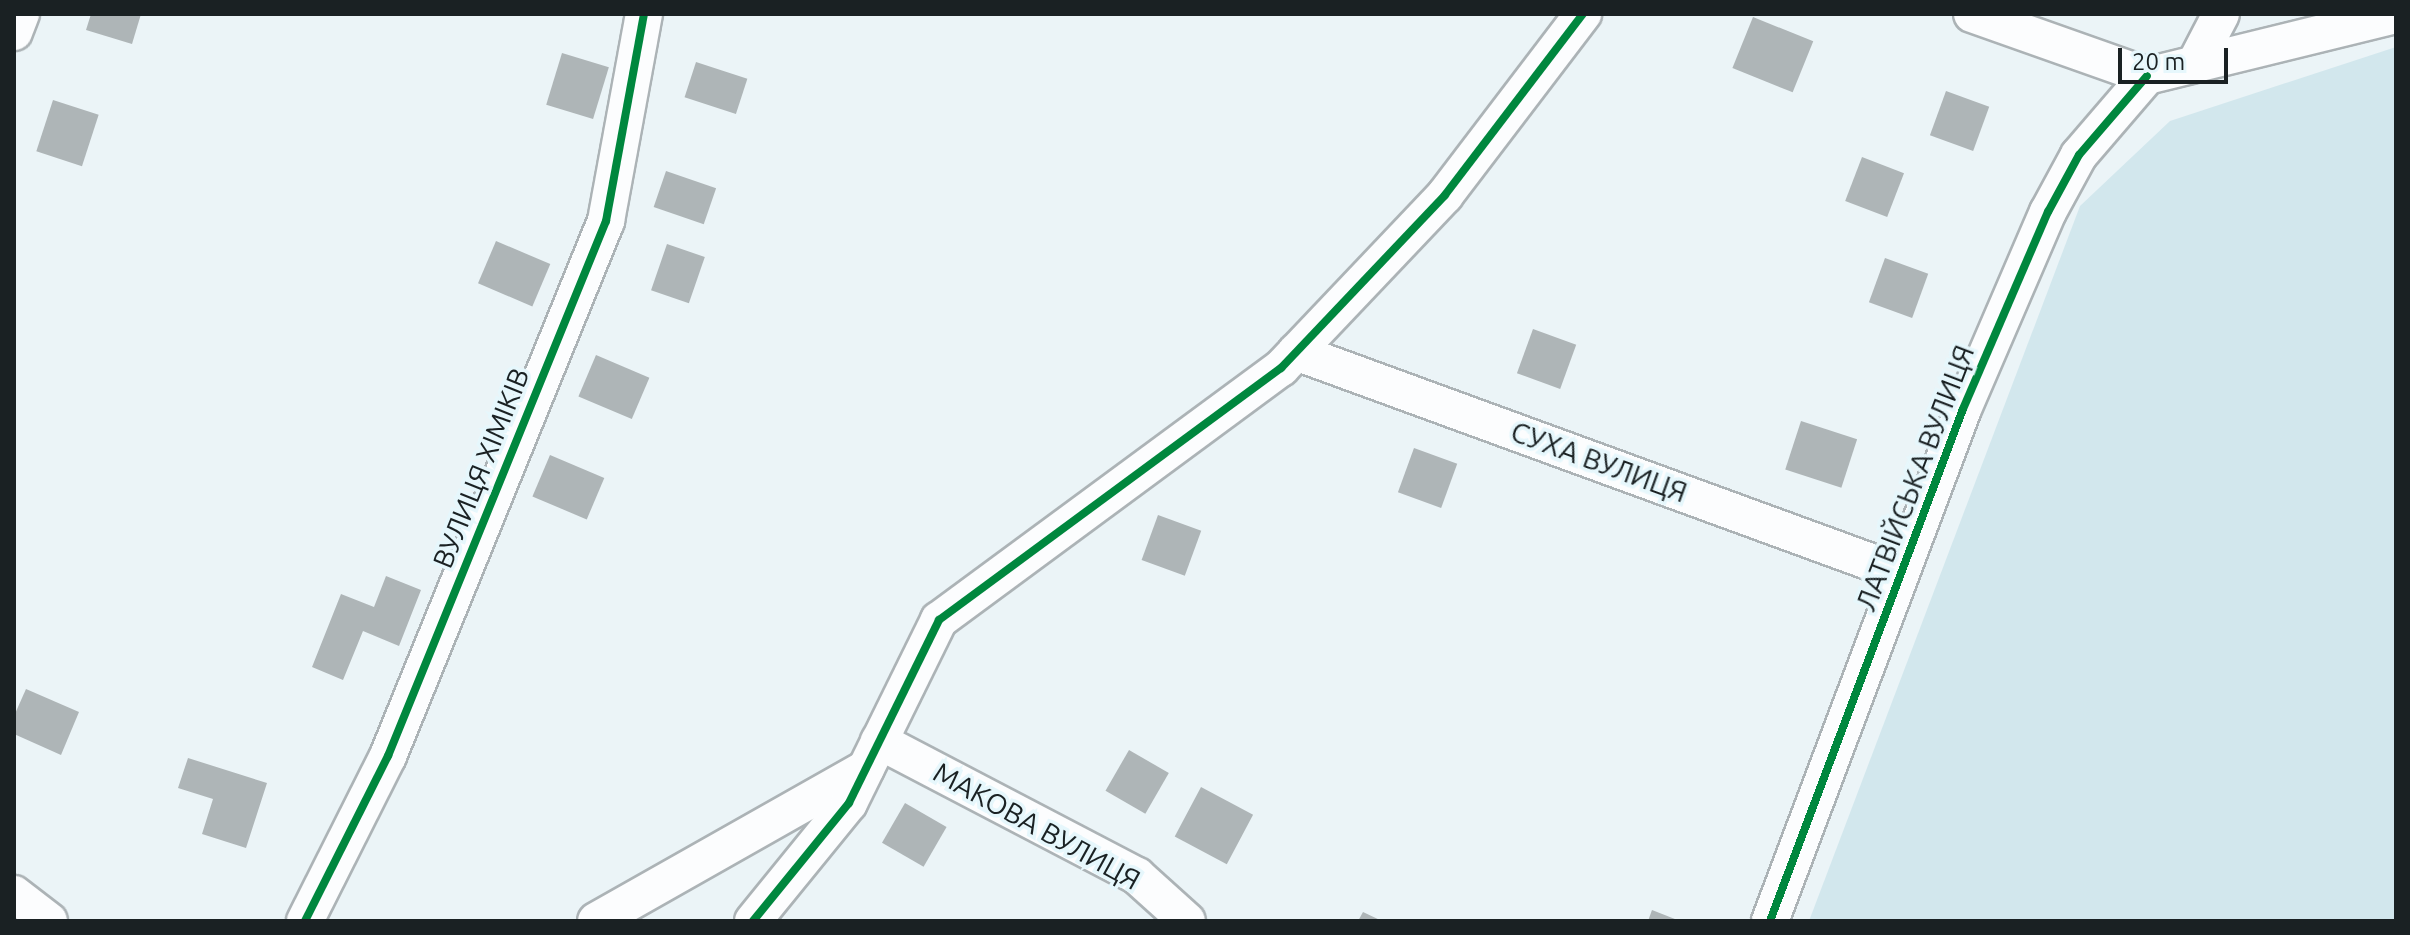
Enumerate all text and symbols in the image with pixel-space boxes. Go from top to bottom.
scale bar [2122,32,2232,82]
text: 20 m [2132,48,2185,75]
street label: ЛАТВІЙСЬКА ВУЛИЦЯ [1849,341,1981,615]
street label: ВУЛИЦЯ ХІМІКІВ [426,363,536,573]
street label: СУХА ВУЛИЦЯ [1506,415,1692,509]
street label: МАКОВА ВУЛИЦЯ [928,755,1146,897]

